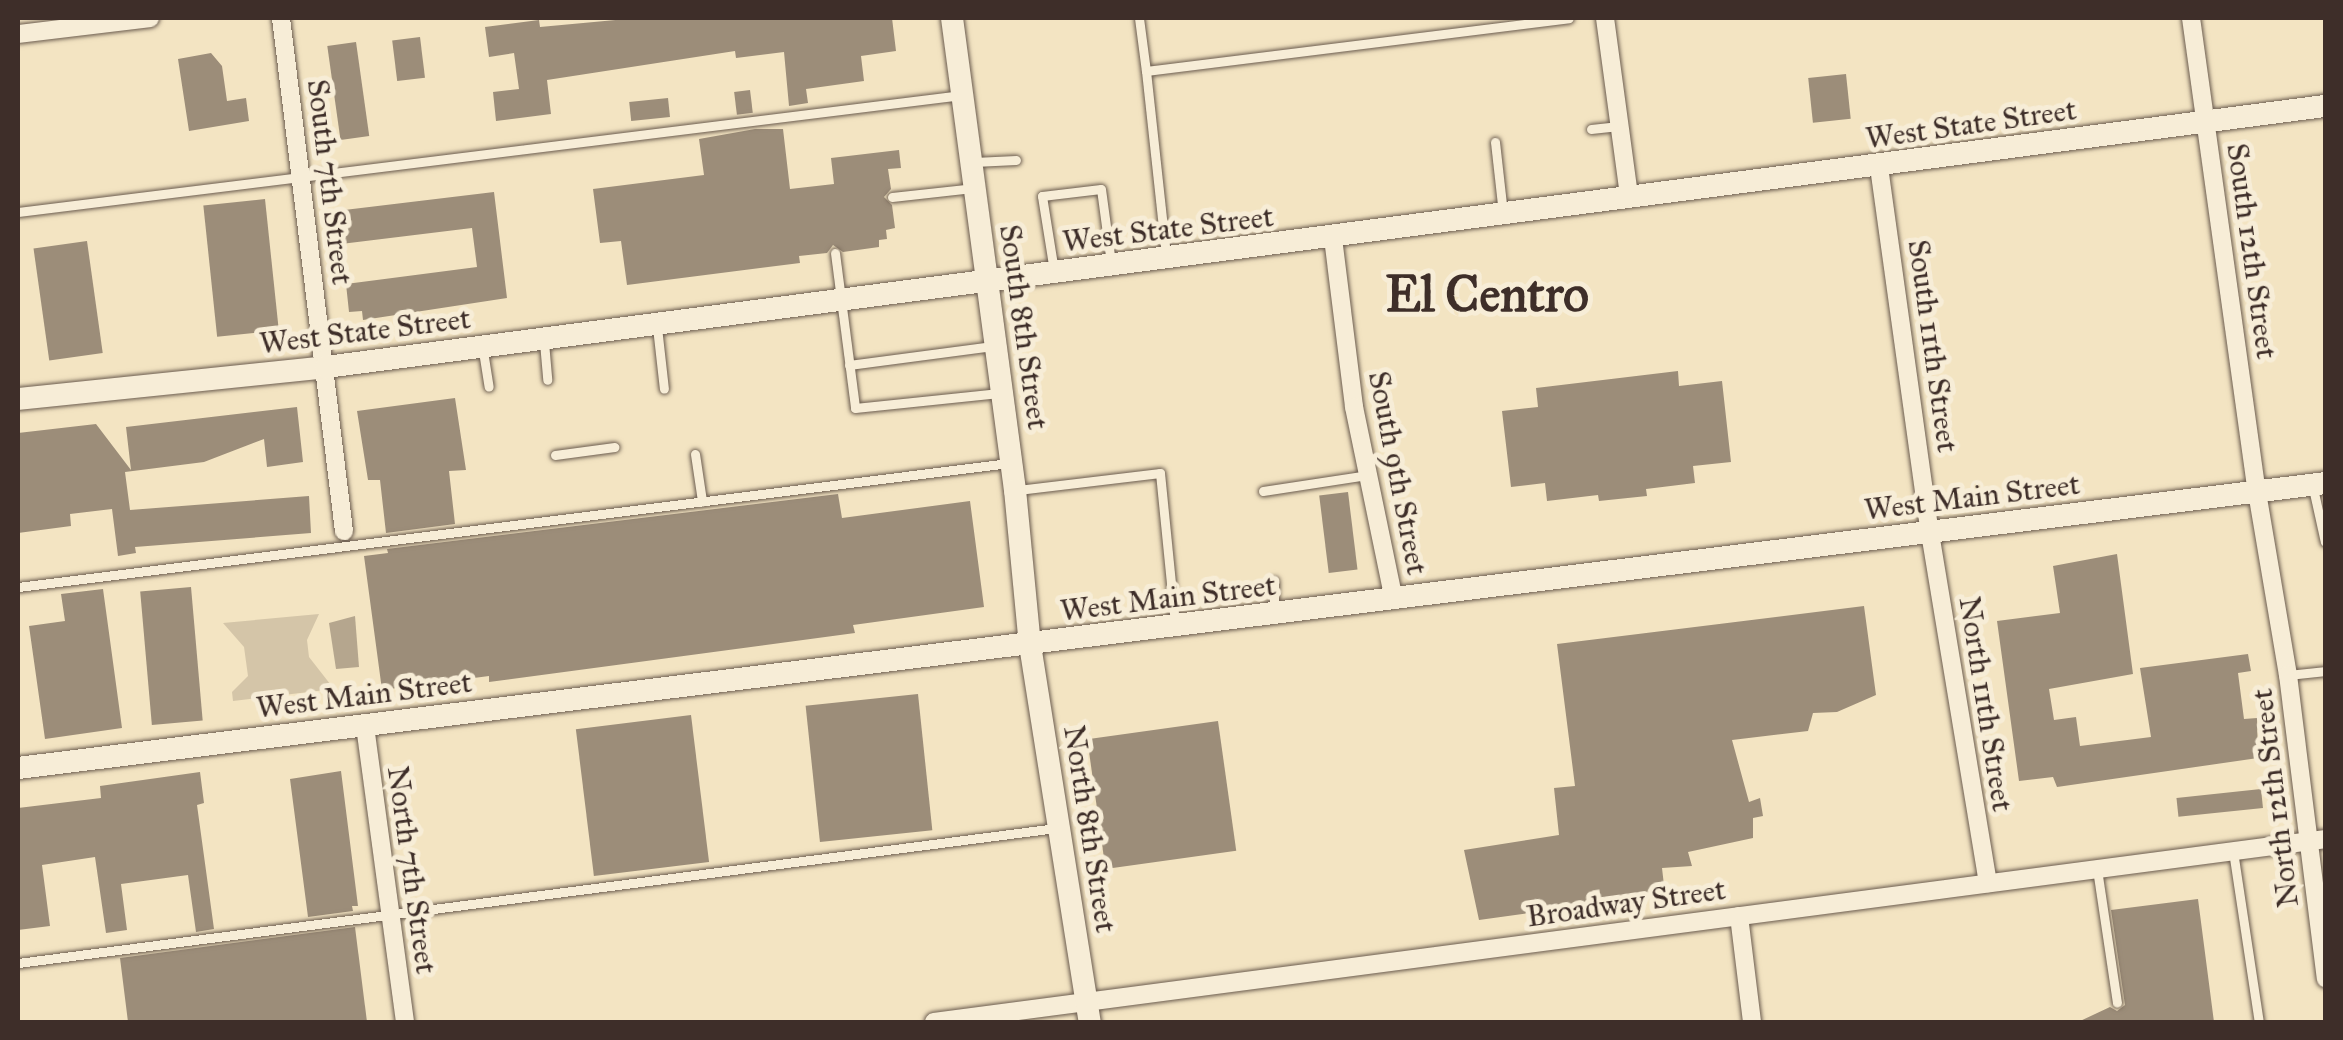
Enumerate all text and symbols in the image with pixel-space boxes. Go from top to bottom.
street label: South 7th Street [300,77,360,287]
street label: West State Street [1863,91,2079,157]
street label: South 12th Street [2219,141,2285,361]
street label: West State Street [1060,198,1276,260]
street label: South 8th Street [992,222,1056,432]
street label: South 11th Street [1900,237,1966,455]
district label: El Centro [1385,265,1589,325]
street label: West State Street [257,300,473,362]
street label: South 9th Street [1361,368,1435,578]
street label: West Main Street [1862,466,2082,528]
street label: West Main Street [1058,567,1278,629]
street label: North 11th Street [1951,594,2021,814]
street label: West Main Street [254,664,474,726]
street label: North 12th Street [2244,687,2306,909]
street label: North 8th Street [1056,723,1124,935]
street label: North 7th Street [380,764,444,976]
street label: Broadway Street [1524,871,1728,935]

